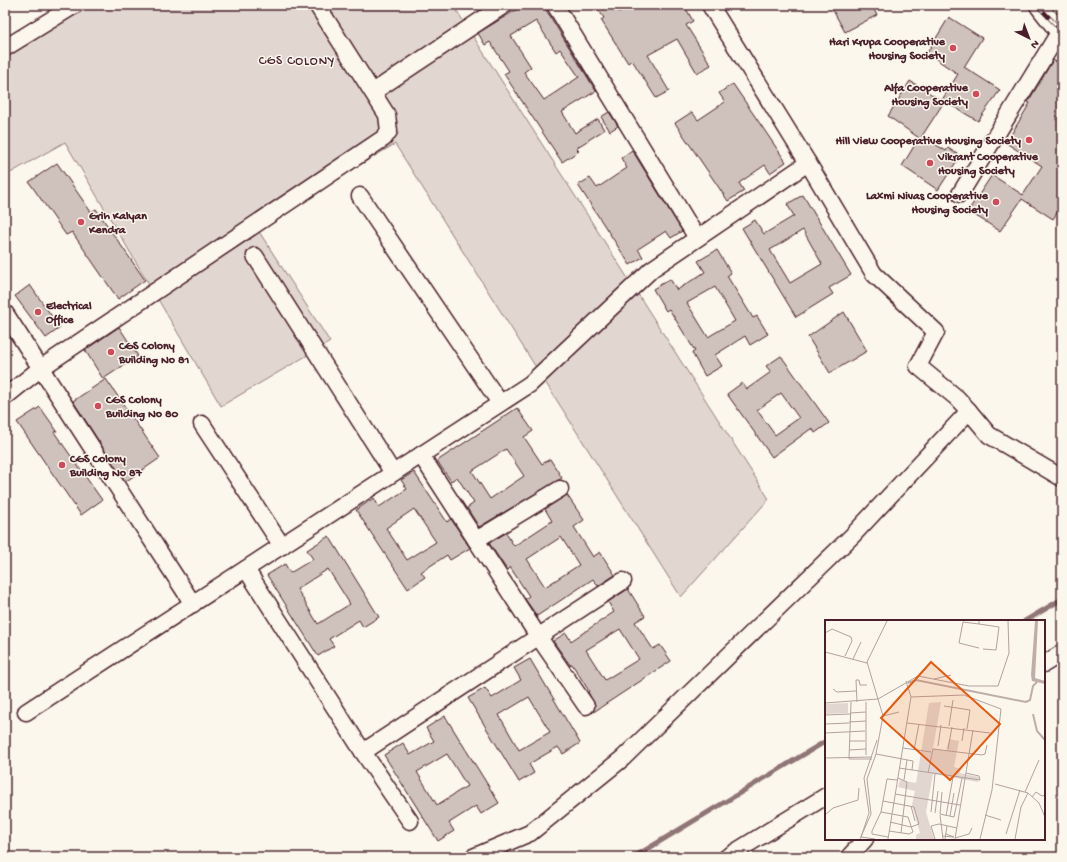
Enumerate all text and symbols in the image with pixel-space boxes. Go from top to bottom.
north arrow [1009,18,1049,58]
place label: Hari Krupa Cooperative Housing Society [829,36,946,64]
text: N [1028,37,1041,51]
marker: Hari Krupa Cooperative Housing Society [948,43,958,53]
district label: CGS COLONY [259,54,335,69]
place label: Alfa Cooperative Housing Society [883,82,969,110]
marker: Alfa Cooperative Housing Society [971,89,981,99]
place label: Hill View Cooperative Housing Society [835,135,1021,149]
marker: Hill View Cooperative Housing Society [1024,135,1034,145]
place label: Vikrant Cooperative Housing Society [937,151,1039,179]
marker: Vikrant Cooperative Housing Society [925,158,935,168]
place label: Laxmi Nivas Cooperative Housing Society [866,190,989,218]
marker: Laxmi Nivas Cooperative Housing Society [991,197,1001,207]
place label: Grih Kalyan Kendra [88,210,147,238]
marker: Grih Kalyan Kendra [76,217,86,227]
place label: Electrical Office [45,300,92,328]
marker: Electrical Office [33,307,43,317]
place label: CGS Colony Building No 81 [118,340,189,368]
marker: CGS Colony Building No 81 [106,347,116,357]
place label: CGS Colony Building No 80 [105,394,178,422]
marker: CGS Colony Building No 80 [93,401,103,411]
place label: CGS Colony Building No 87 [69,453,142,481]
marker: CGS Colony Building No 87 [57,460,67,470]
inset map [825,620,1045,840]

